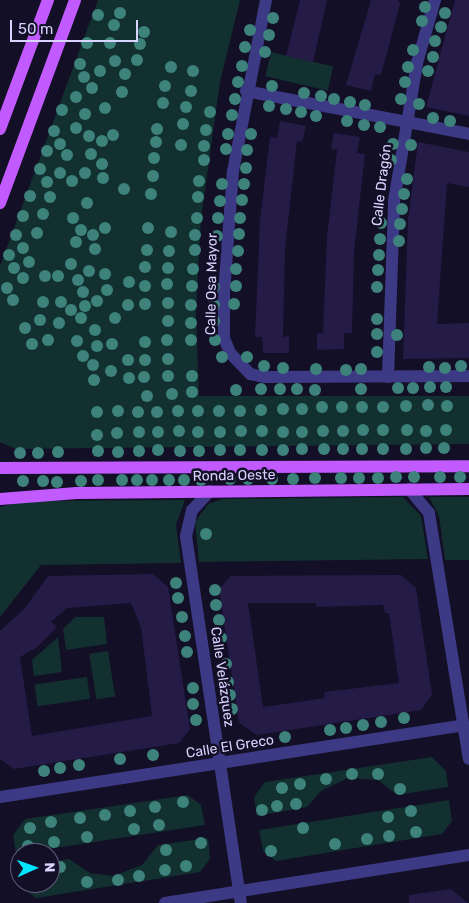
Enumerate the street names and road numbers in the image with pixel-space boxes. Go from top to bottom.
street label: Calle Dragón [369,143,395,227]
street label: Calle Osa Mayor [203,233,221,335]
street label: Ronda Oeste [192,467,276,485]
street label: Calle Velázquez [207,626,237,728]
street label: Calle El Greco [185,732,275,762]

